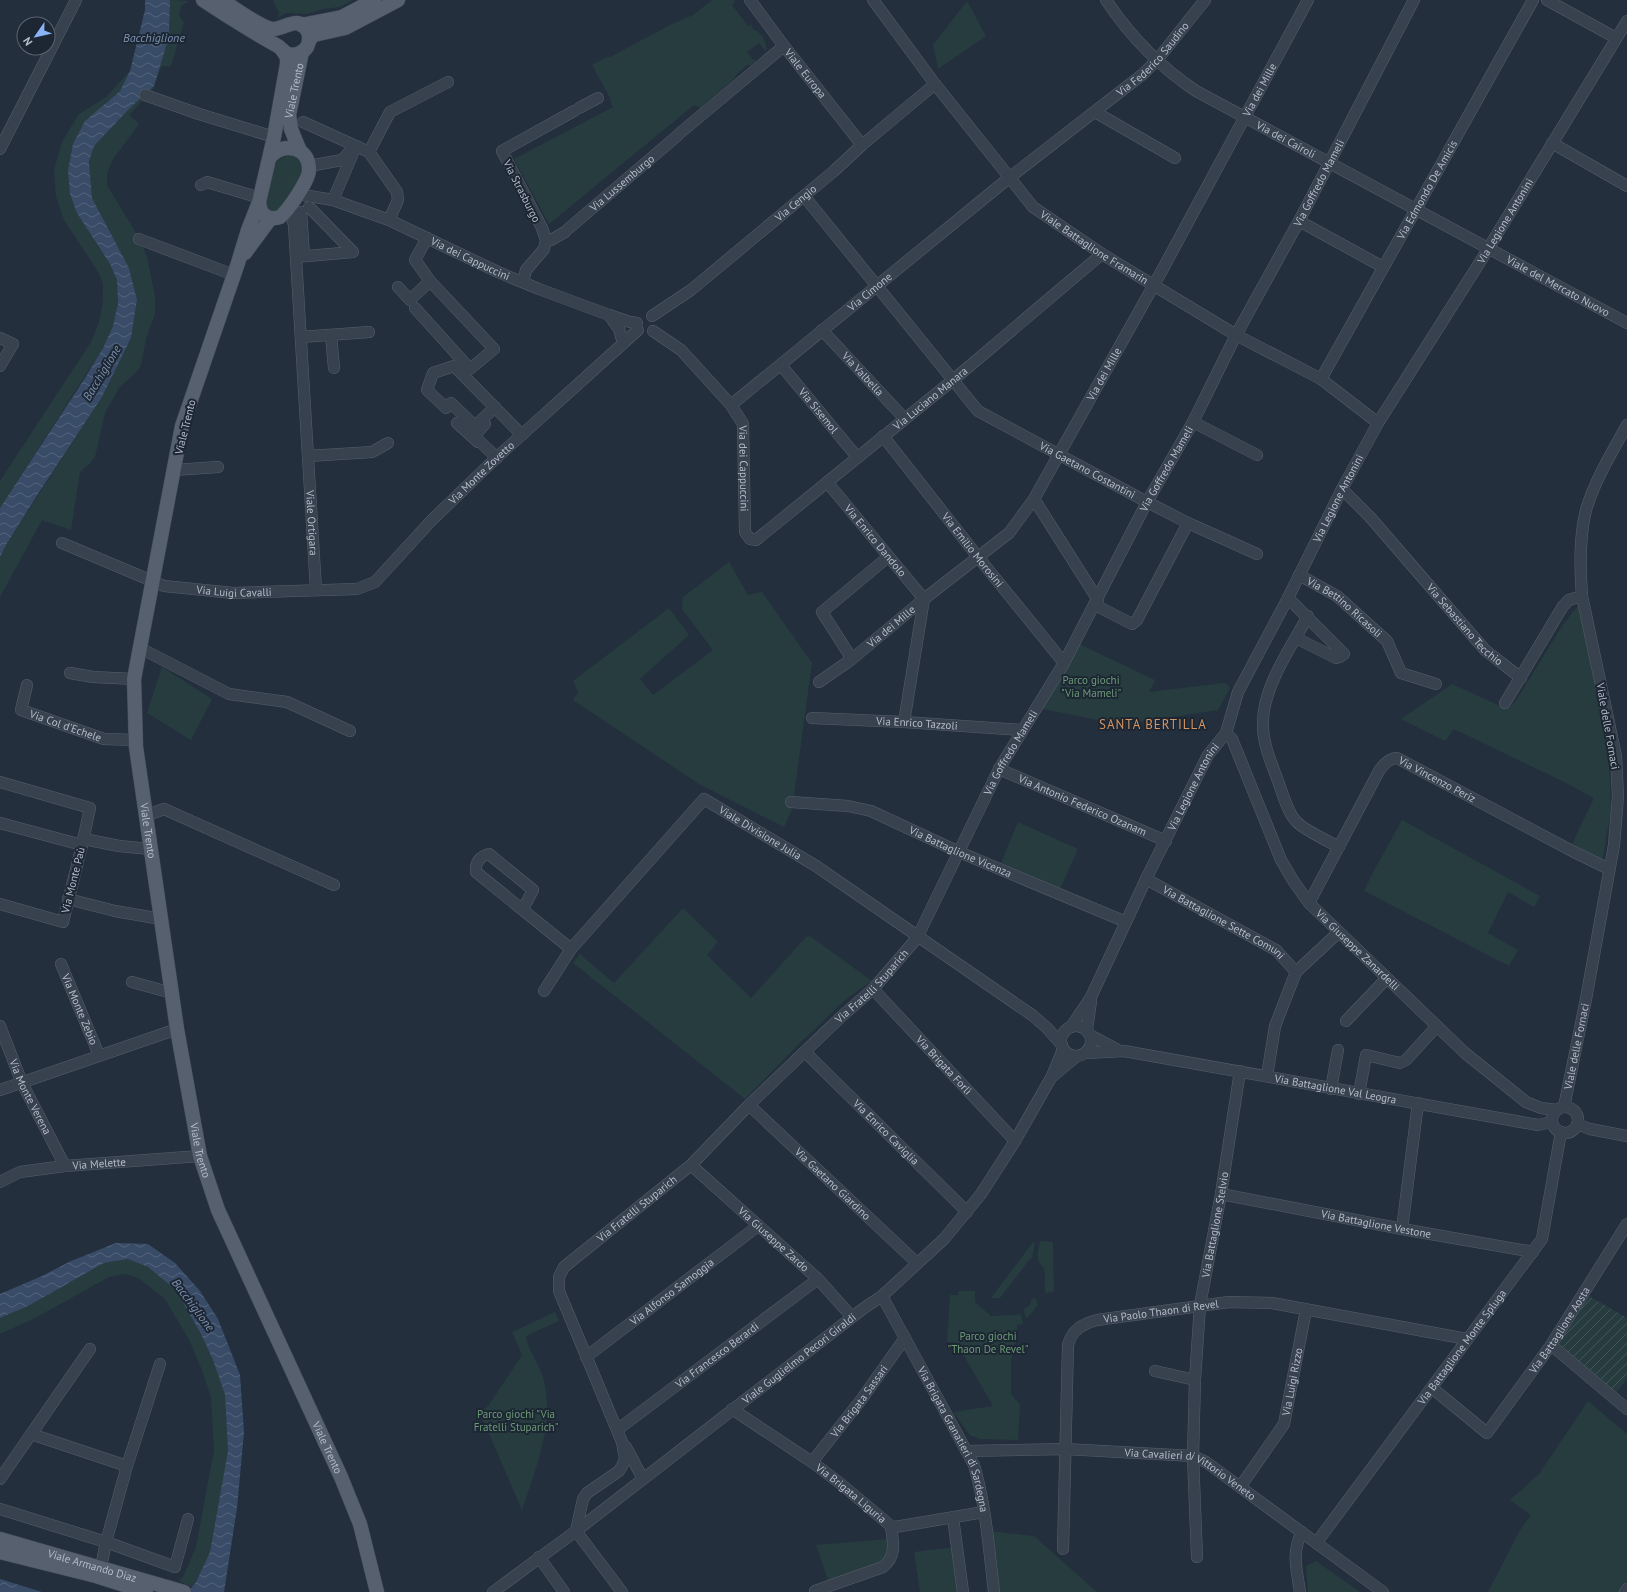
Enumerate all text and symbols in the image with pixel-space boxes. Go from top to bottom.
north arrow [16,16,56,56]
street label: Via Federico Saudino [1113,19,1192,100]
water label: Bacchiglione [123,30,185,45]
text: N [20,35,36,49]
street label: Viale Europa [781,45,829,101]
street label: Via dei Mille [1239,60,1280,120]
street label: Viale Trento [281,62,307,120]
street label: Via dei Cairoli [1253,117,1318,161]
street label: Via Goffredo Mameli [1290,137,1347,230]
street label: Via Edmondo De Amicis [1393,137,1460,242]
street label: Via Lussemburgo [586,151,657,215]
street label: Via Strasburgo [500,156,544,225]
street label: Via Legione Antonini [1473,176,1536,267]
street label: Via Cengio [771,182,819,225]
street label: Viale Battaglione Framarin [1037,207,1151,287]
street label: Via dei Cappuccini [428,233,512,283]
street label: Viale del Mercato Nuovo [1503,252,1612,319]
street label: Via Cimone [844,269,895,315]
water label: Bacchiglione [79,342,124,403]
street label: Via dei Mille [1083,345,1125,404]
street label: Via Valbella [838,348,887,399]
street label: Via Luciano Manara [889,364,970,433]
street label: Via Sisemol [795,384,842,437]
street label: Viale Trento [171,398,199,457]
street label: Via Goffredo Mameli [1136,423,1196,515]
street label: Via dei Cappuccini [736,424,752,512]
street label: Via Monte Zovetto [445,438,517,508]
street label: Via Gaetano Costantini [1036,438,1138,501]
street label: Via Legione Antonini [1309,452,1367,546]
street label: Viale Ortigara [303,489,321,556]
street label: Via Enrico Dandolo [841,501,910,579]
street label: Via Emilio Morosini [938,509,1007,590]
street label: Via Bettino Ricasoli [1304,573,1385,640]
street label: Via Sebastiano Tecchio [1423,580,1506,668]
street label: Via Luigi Cavalli [195,582,272,600]
street label: Via dei Mille [863,602,918,651]
park label: Parco giochi "Via Mameli" [1061,673,1121,700]
street label: Viale delle Fornaci [1593,681,1623,770]
street label: Via Col d'Echele [27,706,104,745]
street label: Via Goffredo Mameli [980,707,1041,798]
street label: Via Enrico Tazzoli [875,714,958,733]
district label: SANTA BERTILLA [1099,716,1207,733]
street label: Via Legione Antonini [1164,740,1222,834]
street label: Via Vincenzo Periz [1395,753,1478,806]
street label: Via Antonio Federico Ozanam [1015,771,1149,839]
street label: Viale Trento [137,801,159,859]
street label: Viale Divisione Julia [716,802,804,863]
street label: Via Battaglione Vicenza [906,822,1014,880]
street label: Via Monte Paù [58,846,88,915]
street label: Via Battaglione Sette Comuni [1159,882,1288,962]
street label: Via Giuseppe Zanardelli [1312,906,1403,993]
street label: Via Fratelli Stuparich [831,946,911,1027]
street label: Via Monte Zebio [58,971,101,1047]
street label: Viale delle Fornaci [1561,1002,1592,1092]
street label: Via Brigata Forlì [912,1032,975,1097]
street label: Via Monte Verena [6,1056,54,1137]
street label: Via Battaglione Val Leogra [1273,1071,1398,1107]
street label: Via Enrico Caviglia [849,1096,922,1168]
street label: Viale Trento [187,1121,214,1180]
street label: Via Gaetano Giardino [791,1144,874,1223]
street label: Via Melette [71,1154,127,1173]
street label: Via Battaglione Stelvio [1198,1171,1231,1280]
street label: Via Fratelli Stuparich [593,1172,680,1246]
street label: Via Giuseppe Zardo [735,1203,812,1275]
street label: Via Battaglione Vestone [1319,1206,1433,1241]
street label: Via Alfonso Samoggia [626,1255,717,1329]
water label: Bacchiglione [169,1275,218,1334]
street label: Via Battaglione Aosta [1525,1284,1593,1377]
street label: Via Battaglione Monte Spluga [1414,1286,1509,1408]
street label: Via Paolo Thaon di Revel [1101,1296,1220,1326]
street label: Viale Guglielmo Pecori Giraldi [738,1310,859,1407]
street label: Via Francesco Berardi [672,1319,762,1391]
park label: Parco giochi "Thaon De Revel" [948,1329,1029,1356]
street label: Via Luigi Rizzo [1279,1346,1306,1418]
street label: Via Brigata Sassari [827,1362,891,1441]
street label: Via Brigata Granatieri di Sardegna [914,1363,991,1513]
park label: Parco giochi "Via Fratelli Stuparich" [474,1407,559,1434]
street label: Viale Trento [309,1418,346,1476]
street label: Via Cavalieri di Vittorio Veneto [1123,1445,1259,1503]
street label: Via Brigata Liguria [812,1460,889,1526]
street label: Viale Armando Diaz [45,1546,138,1585]

